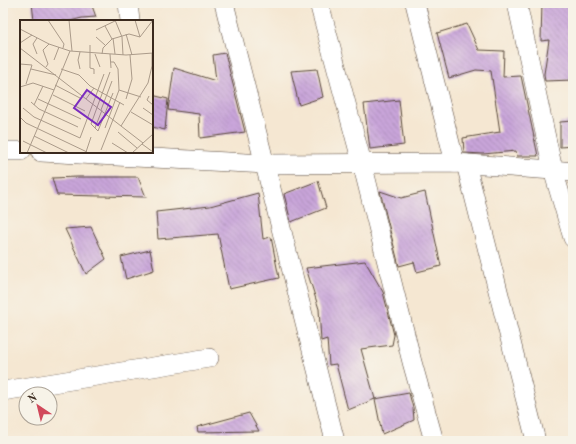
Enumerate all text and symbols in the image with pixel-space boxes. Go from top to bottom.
inset map [20,20,153,153]
north arrow [18,386,58,426]
text: N [27,392,40,406]

